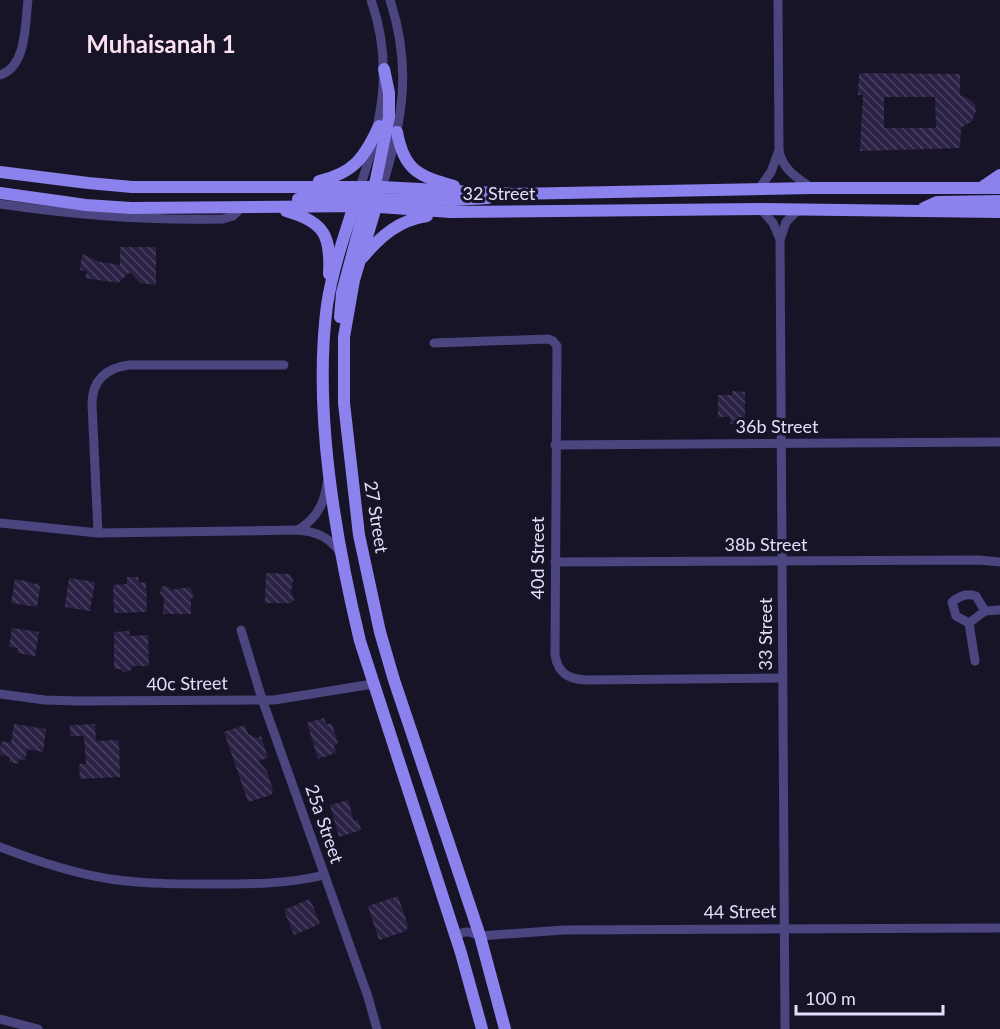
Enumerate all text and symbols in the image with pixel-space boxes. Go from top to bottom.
district label: Muhaisanah 1 [86,29,236,58]
street label: 32 Street [463,182,536,204]
street label: 36b Street [736,415,819,437]
street label: 27 Street [360,479,394,555]
street label: 40d Street [526,516,548,599]
street label: 38b Street [725,533,808,555]
street label: 33 Street [754,597,776,670]
street label: 40c Street [146,671,228,695]
street label: 25a Street [301,781,349,866]
street label: 44 Street [703,899,777,923]
scale bar [796,978,943,1016]
text: 100 m [805,987,856,1009]

